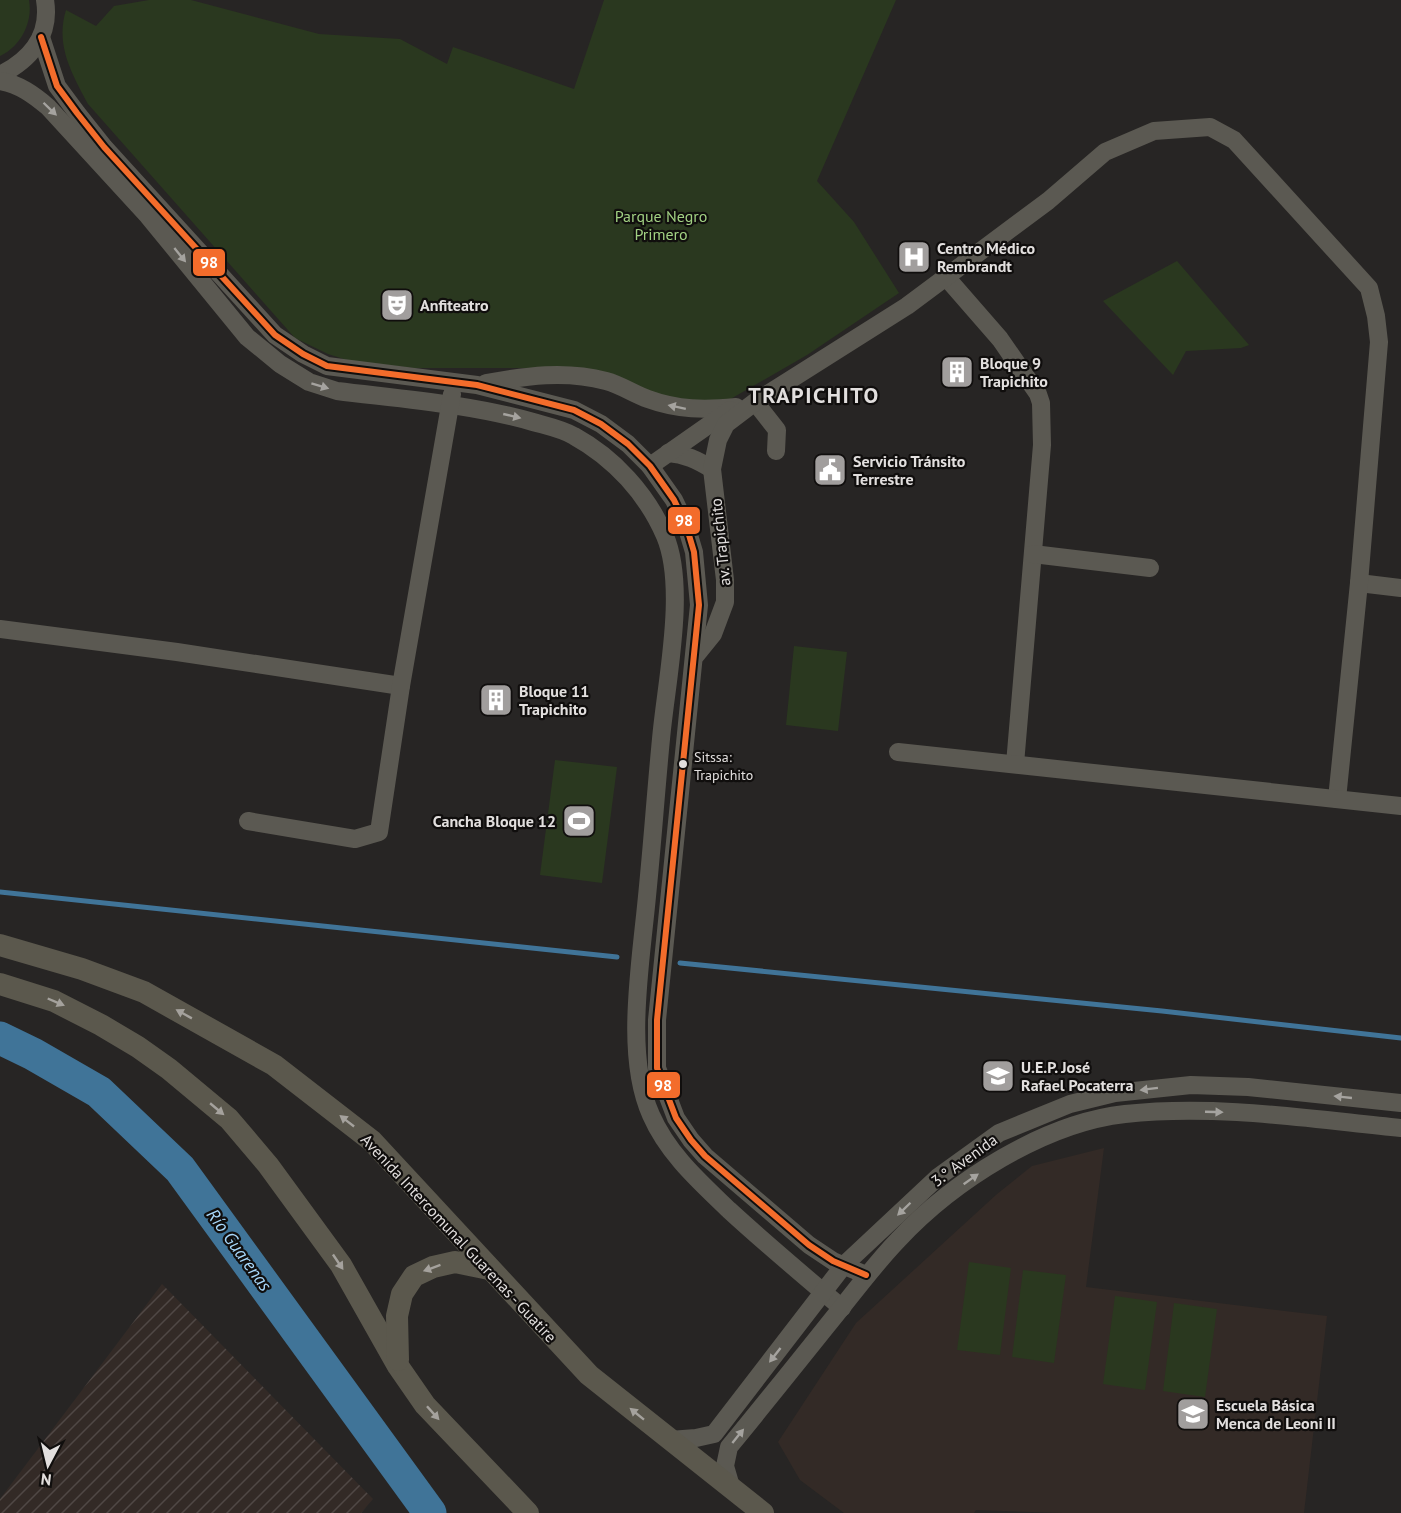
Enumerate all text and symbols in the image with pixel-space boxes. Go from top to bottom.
one-way arrow [42,102,56,116]
park label: Parque Negro Primero [615,206,707,244]
place label: Centro Médico Rembrandt [937,238,1036,276]
hospital icon: Centro Médico Rembrandt [896,239,932,275]
one-way arrow [173,247,186,263]
line badge: 98 [192,248,226,277]
text: 98 [200,252,218,272]
theatre icon: Anfiteatro [379,287,415,323]
place label: Anfiteatro [420,295,489,315]
place label: Bloque 9 Trapichito [980,353,1048,391]
building icon: Bloque 9 Trapichito [939,354,975,390]
district label: TRAPICHITO [748,381,880,409]
one-way arrow [311,382,329,391]
one-way arrow [668,402,687,411]
one-way arrow [503,412,522,422]
place label: Servicio Tránsito Terrestre [853,451,966,489]
public building icon: Servicio Tránsito Terrestre [812,452,848,488]
street label: av. Trapichito [705,497,735,587]
line badge: 98 [667,506,701,535]
text: 98 [675,510,693,530]
place label: Bloque 11 Trapichito [519,681,589,719]
building icon: Bloque 11 Trapichito [478,682,514,718]
place label: Sitssa: Trapichito [694,748,753,784]
marker: Sitssa: Trapichito [677,758,689,770]
sports icon: Cancha Bloque 12 [561,803,597,839]
place label: Cancha Bloque 12 [433,811,556,831]
one-way arrow [47,997,65,1007]
one-way arrow [176,1009,192,1020]
place label: U.E.P. José Rafael Pocaterra [1021,1057,1133,1095]
school or university icon: U.E.P. José Rafael Pocaterra [980,1058,1016,1094]
line badge: 98 [646,1071,681,1099]
text: 98 [654,1075,672,1095]
one-way arrow [1139,1084,1158,1093]
one-way arrow [1333,1092,1352,1102]
one-way arrow [209,1103,225,1116]
one-way arrow [1204,1107,1223,1117]
one-way arrow [339,1115,355,1127]
street label: 3.° Avenida [927,1129,1001,1191]
street label: Avenida Intercomunal Guarenas - Guatire [357,1130,561,1346]
one-way arrow [962,1173,978,1185]
one-way arrow [898,1202,912,1216]
water label: Río Guarenas [202,1204,278,1296]
one-way arrow [332,1253,344,1269]
one-way arrow [423,1264,441,1274]
one-way arrow [770,1347,782,1362]
place label: Escuela Básica Menca de Leoni II [1216,1395,1336,1433]
school or university icon: Escuela Básica Menca de Leoni II [1175,1396,1211,1432]
one-way arrow [426,1405,439,1420]
one-way arrow [629,1407,645,1420]
one-way arrow [732,1428,745,1444]
north arrow [18,1435,78,1495]
text: N [40,1469,53,1490]

